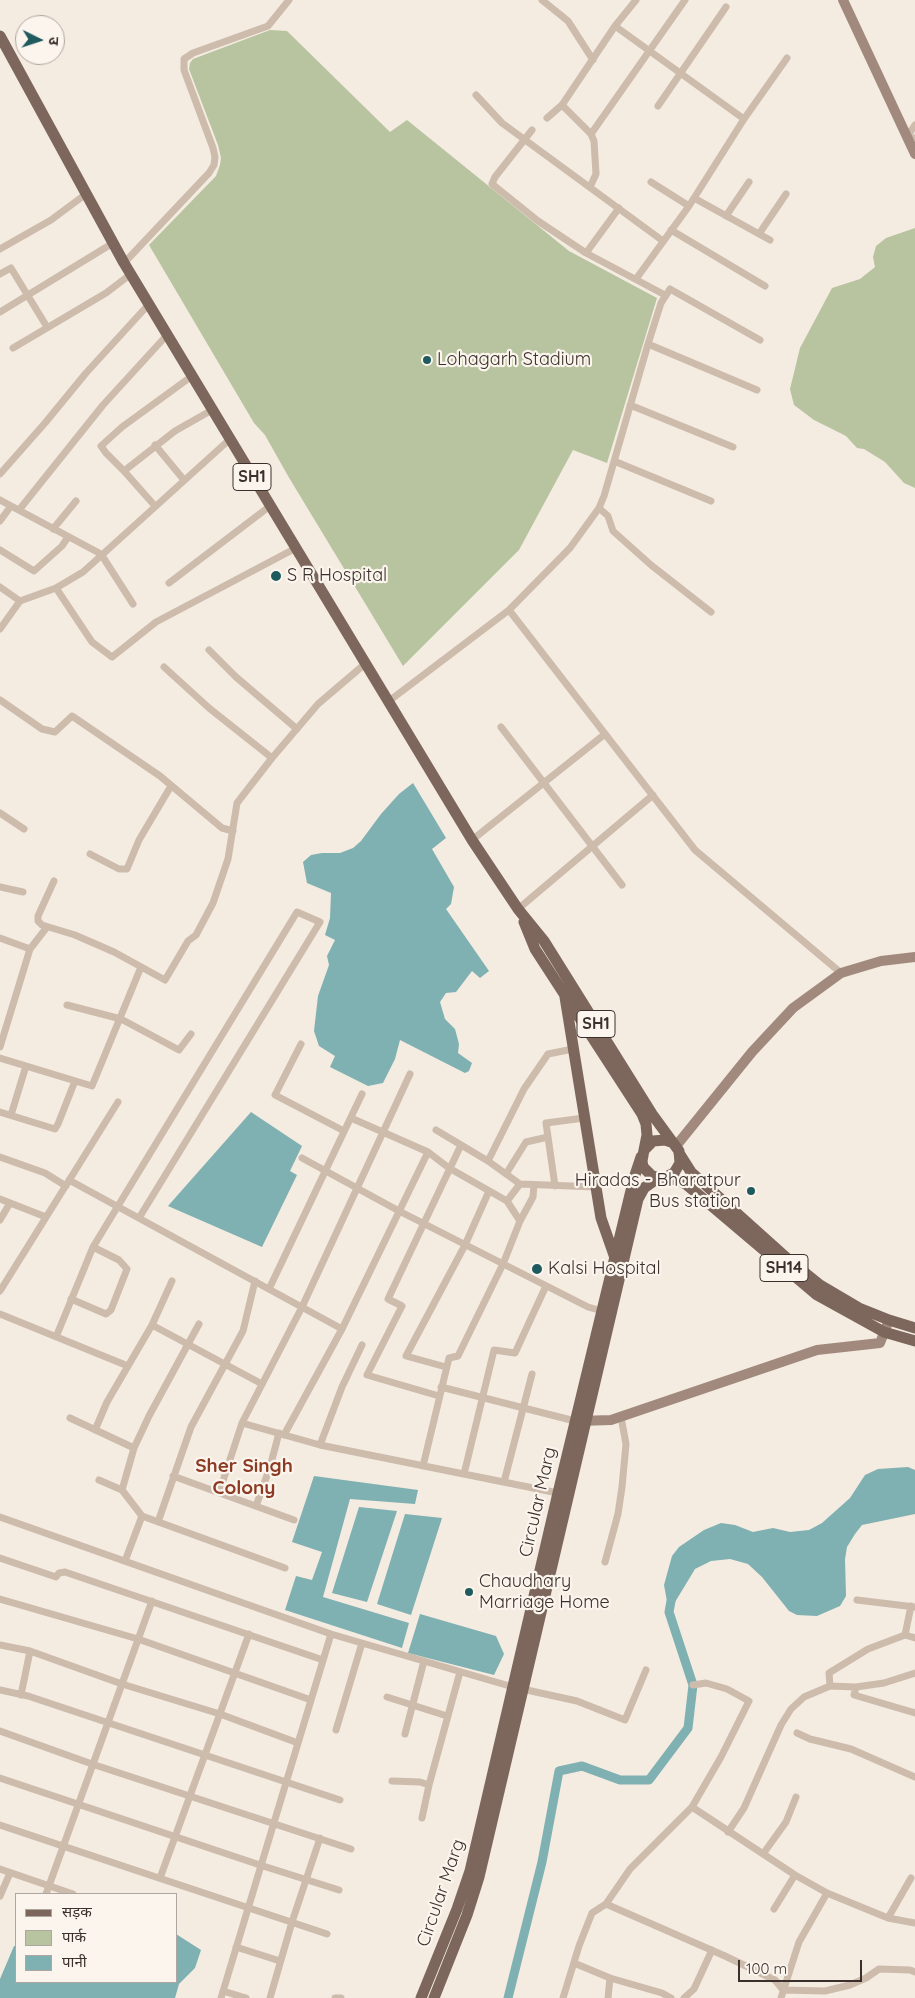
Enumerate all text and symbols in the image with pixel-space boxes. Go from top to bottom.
north arrow [15,15,65,65]
text: उ [45,36,63,46]
place label: Lohagarh Stadium [437,349,591,371]
marker: Lohagarh Stadium [421,354,433,366]
road number: SH1 [233,464,271,491]
place label: S R Hospital [287,565,387,587]
marker: S R Hospital [269,569,283,583]
road number: SH1 [577,1011,615,1038]
place label: Hiradas - Bharatpur Bus station [575,1170,741,1212]
marker: Hiradas - Bharatpur Bus station [745,1185,757,1197]
road number: SH14 [760,1254,808,1282]
place label: Kalsi Hospital [548,1258,661,1280]
marker: Kalsi Hospital [530,1262,544,1276]
street label: Circular Marg [515,1445,561,1559]
district label: Sher Singh Colony [195,1455,293,1499]
place label: Chaudhary Marriage Home [479,1571,610,1614]
marker: Chaudhary Marriage Home [463,1586,475,1598]
street label: Circular Marg [413,1836,469,1950]
legend [15,1893,178,1983]
text: सड़क [62,1902,92,1921]
text: पार्क [62,1927,86,1946]
scale bar [740,1950,864,1982]
text: पानी [62,1952,87,1971]
text: 100 m [746,1959,787,1978]

